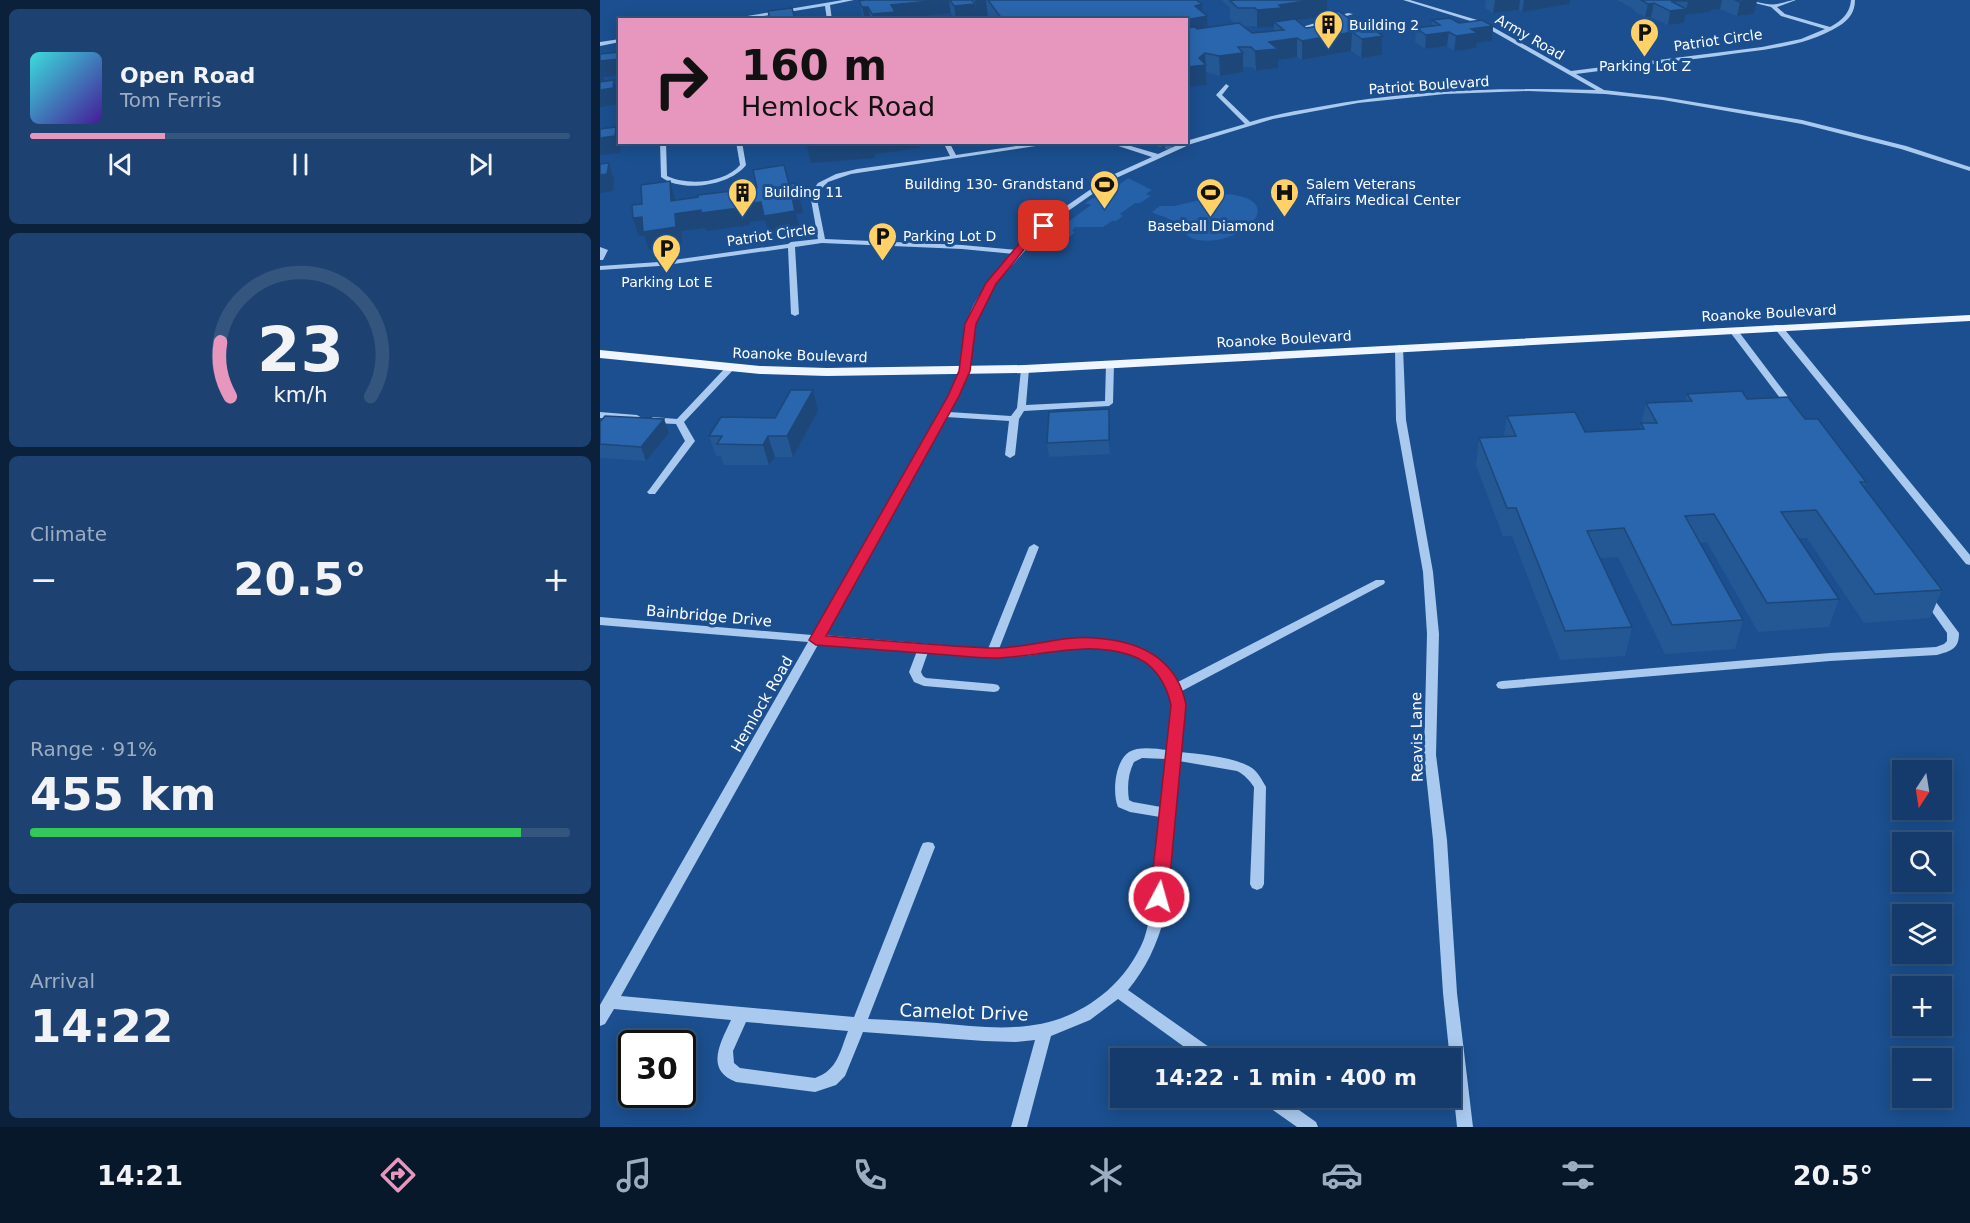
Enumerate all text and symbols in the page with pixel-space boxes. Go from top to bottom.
building icon: Building 2 [1312,9,1344,51]
street label: Army Road [1493,11,1567,63]
parking icon: Parking Lot Z [1629,16,1661,58]
place label: Building 2 [1349,17,1419,33]
street label: Patriot Circle [1673,26,1763,54]
text: 160 m [741,41,887,90]
icon: right [642,42,720,120]
place label: Parking Lot Z [1599,58,1691,74]
text: Open Road [120,63,255,88]
street label: Patriot Boulevard [1368,73,1490,97]
text: Tom Ferris [120,88,222,112]
text: Hemlock Road [741,91,935,122]
icon: previous [104,148,137,181]
icon: pause [284,148,317,181]
icon: next [464,148,497,181]
sports icon: Building 130- Grandstand [1089,168,1121,210]
building icon: Building 11 [727,176,759,218]
place label: Building 130- Grandstand [904,176,1084,192]
sports icon: Baseball Diamond [1195,176,1227,218]
hospital icon: Salem Veterans Affairs Medical Center [1269,176,1301,218]
place label: Salem Veterans Affairs Medical Center [1306,176,1461,208]
place label: Building 11 [764,184,843,200]
pin [1018,200,1069,251]
icon: arrive [1027,209,1060,242]
place label: Baseball Diamond [1148,218,1275,234]
parking icon: Parking Lot D [866,220,898,262]
street label: Patriot Circle [726,221,816,249]
place label: Parking Lot D [903,228,996,244]
parking icon: Parking Lot E [651,232,683,274]
place label: Parking Lot E [621,274,713,290]
street label: Roanoke Boulevard [1701,301,1837,325]
text: 23 [257,313,343,386]
street label: Roanoke Boulevard [1216,327,1352,351]
street label: Roanoke Boulevard [732,345,868,365]
text: km/h [273,382,327,407]
text: Climate [30,522,107,546]
text: 20.5° [233,553,367,606]
text: − [30,560,58,599]
text: + [542,560,570,599]
street label: Bainbridge Drive [645,602,773,630]
street label: Hemlock Road [727,653,797,755]
street label: Reavis Lane [1407,692,1427,782]
text: Range · 91% [30,737,157,761]
north arrow [1892,760,1952,820]
map controls [1892,760,1952,1108]
text: 455 km [30,768,216,821]
button: search [1892,832,1952,892]
position arrow [1127,865,1191,929]
button: layers [1892,904,1952,964]
text: Arrival [30,969,95,993]
button: + [1892,976,1952,1036]
street label: Camelot Drive [899,999,1029,1025]
text: 14:22 [30,1000,173,1053]
speed limit sign: 30 [618,1030,696,1108]
button: − [1892,1048,1952,1108]
text: 14:22 · 1 min · 400 m [1154,1065,1417,1090]
icon: directions [377,1154,419,1196]
icon: music [613,1154,655,1196]
icon: phone [849,1154,891,1196]
icon: climate [1085,1154,1127,1196]
icon: car [1321,1154,1363,1196]
icon: filters [1557,1154,1599,1196]
text: 14:21 [97,1160,183,1191]
text: 20.5° [1793,1160,1873,1191]

